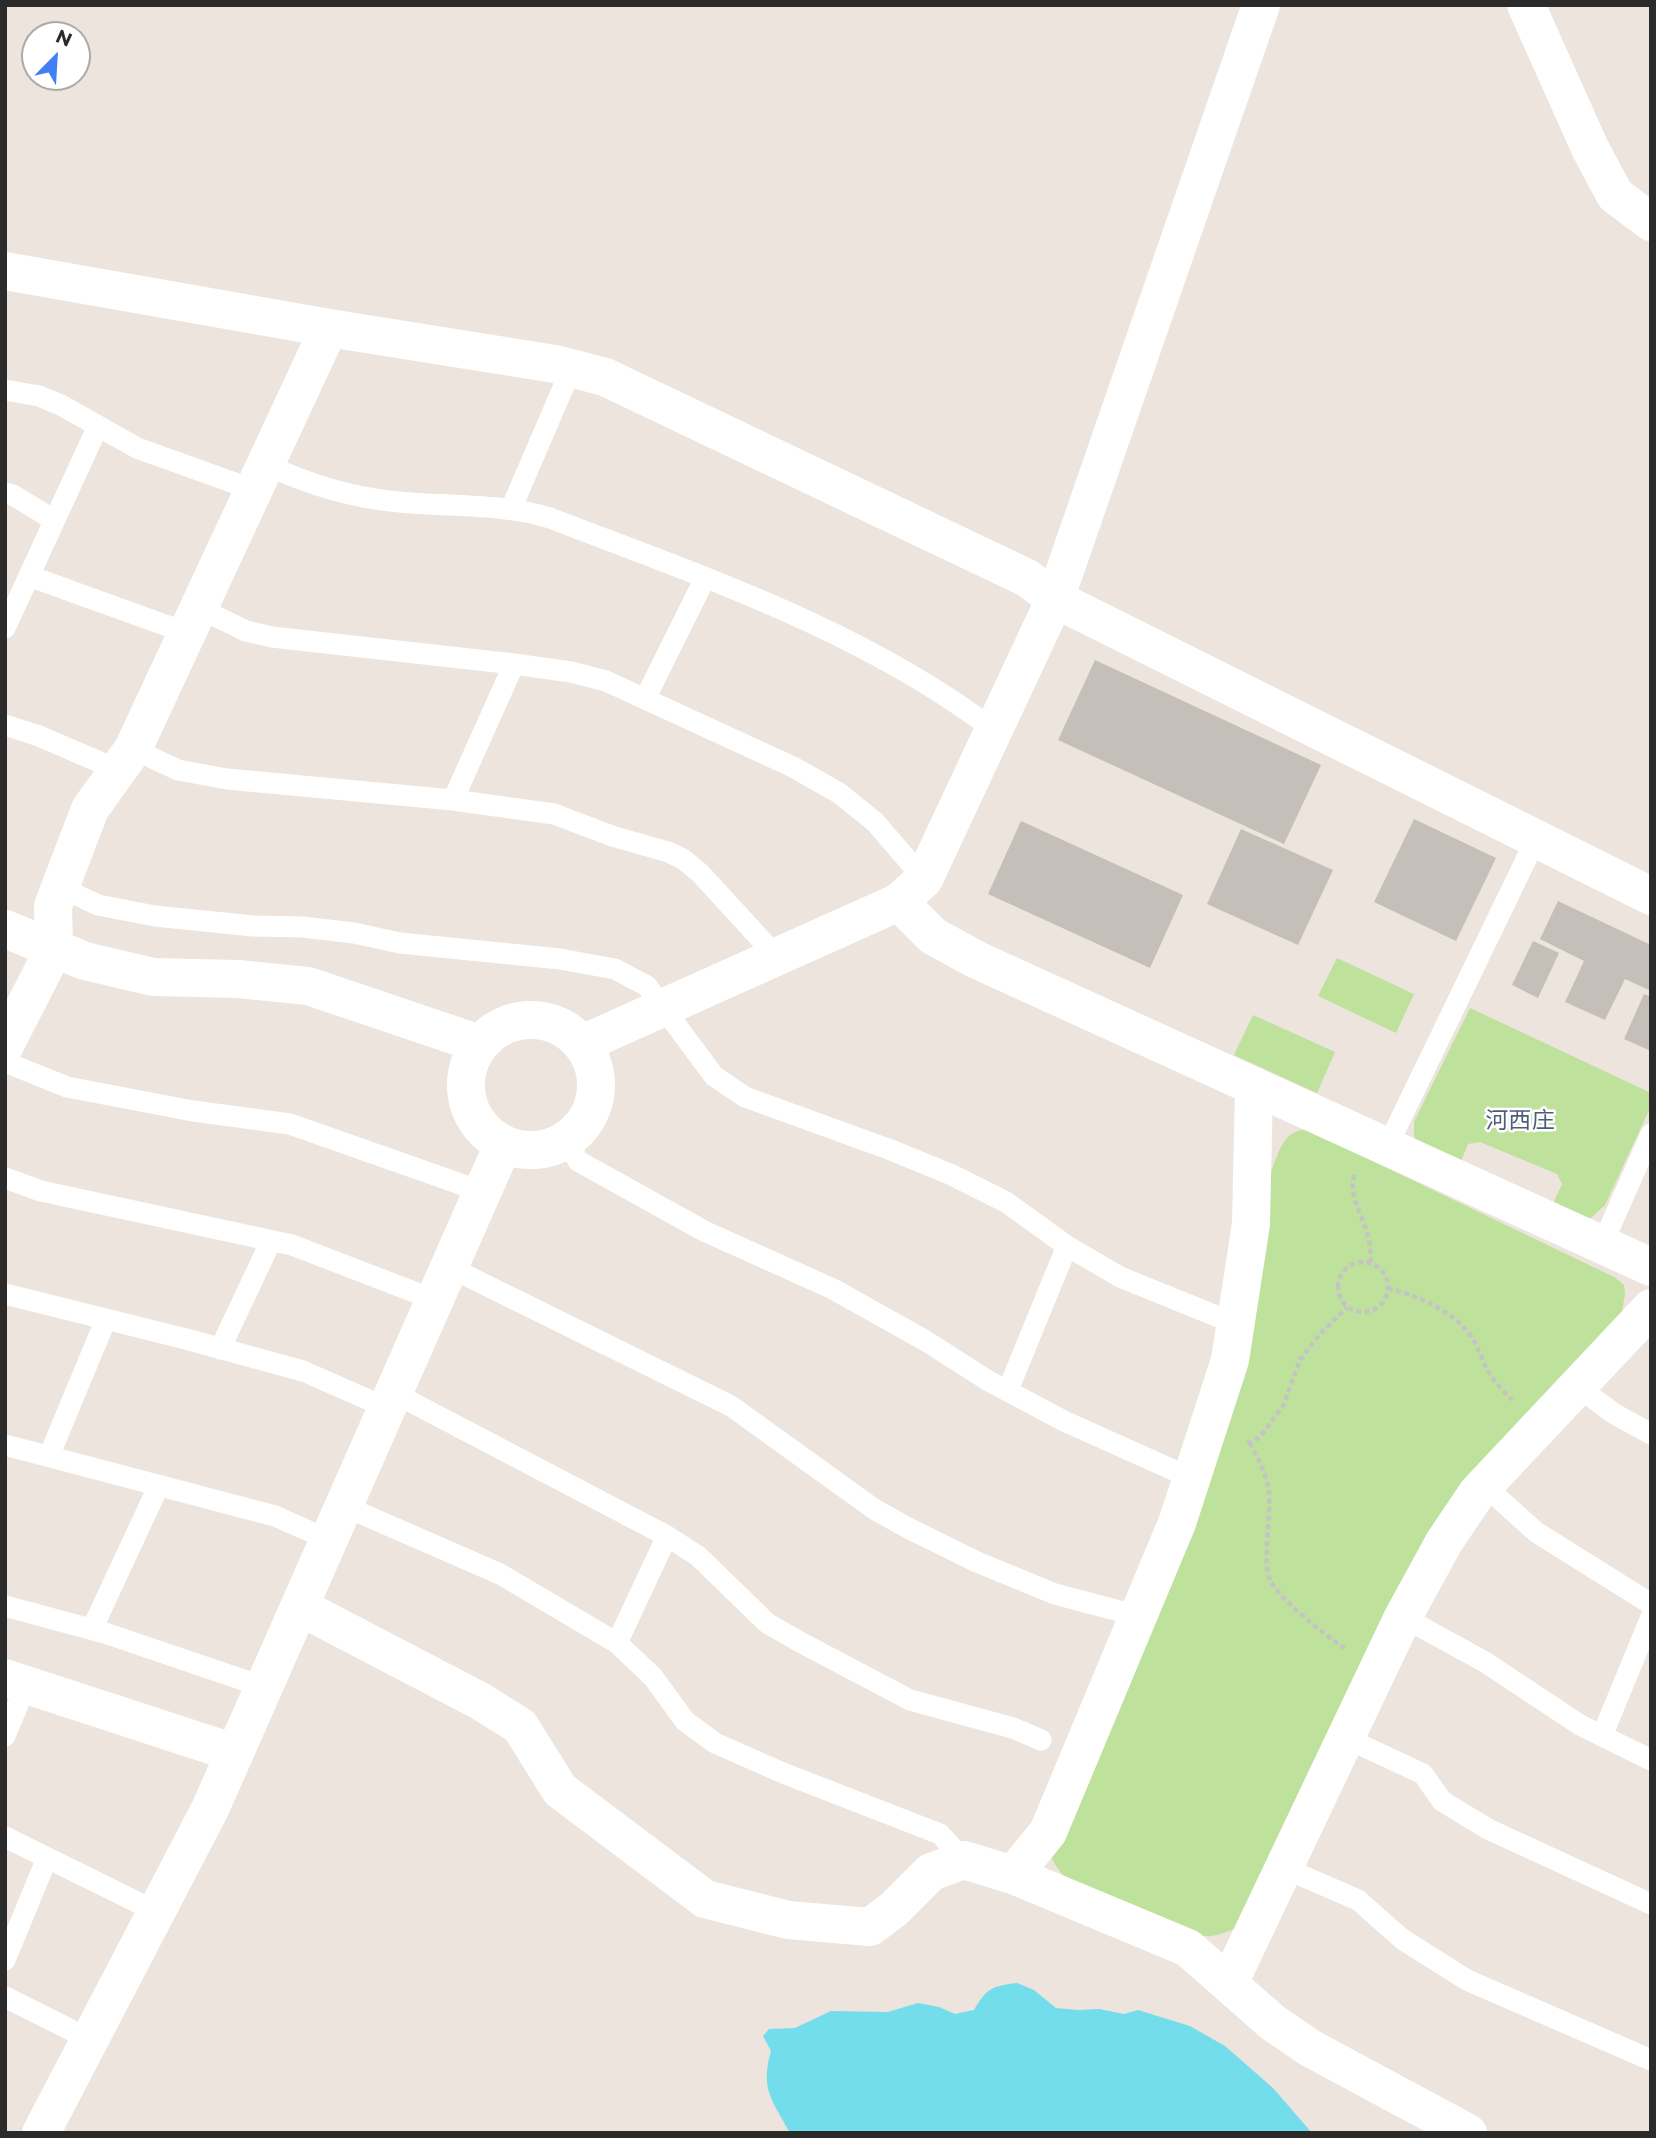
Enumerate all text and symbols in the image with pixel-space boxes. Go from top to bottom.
north arrow [21,21,91,91]
text: N [52,25,76,52]
district label: 河西庄 [1486,1107,1554,1135]

